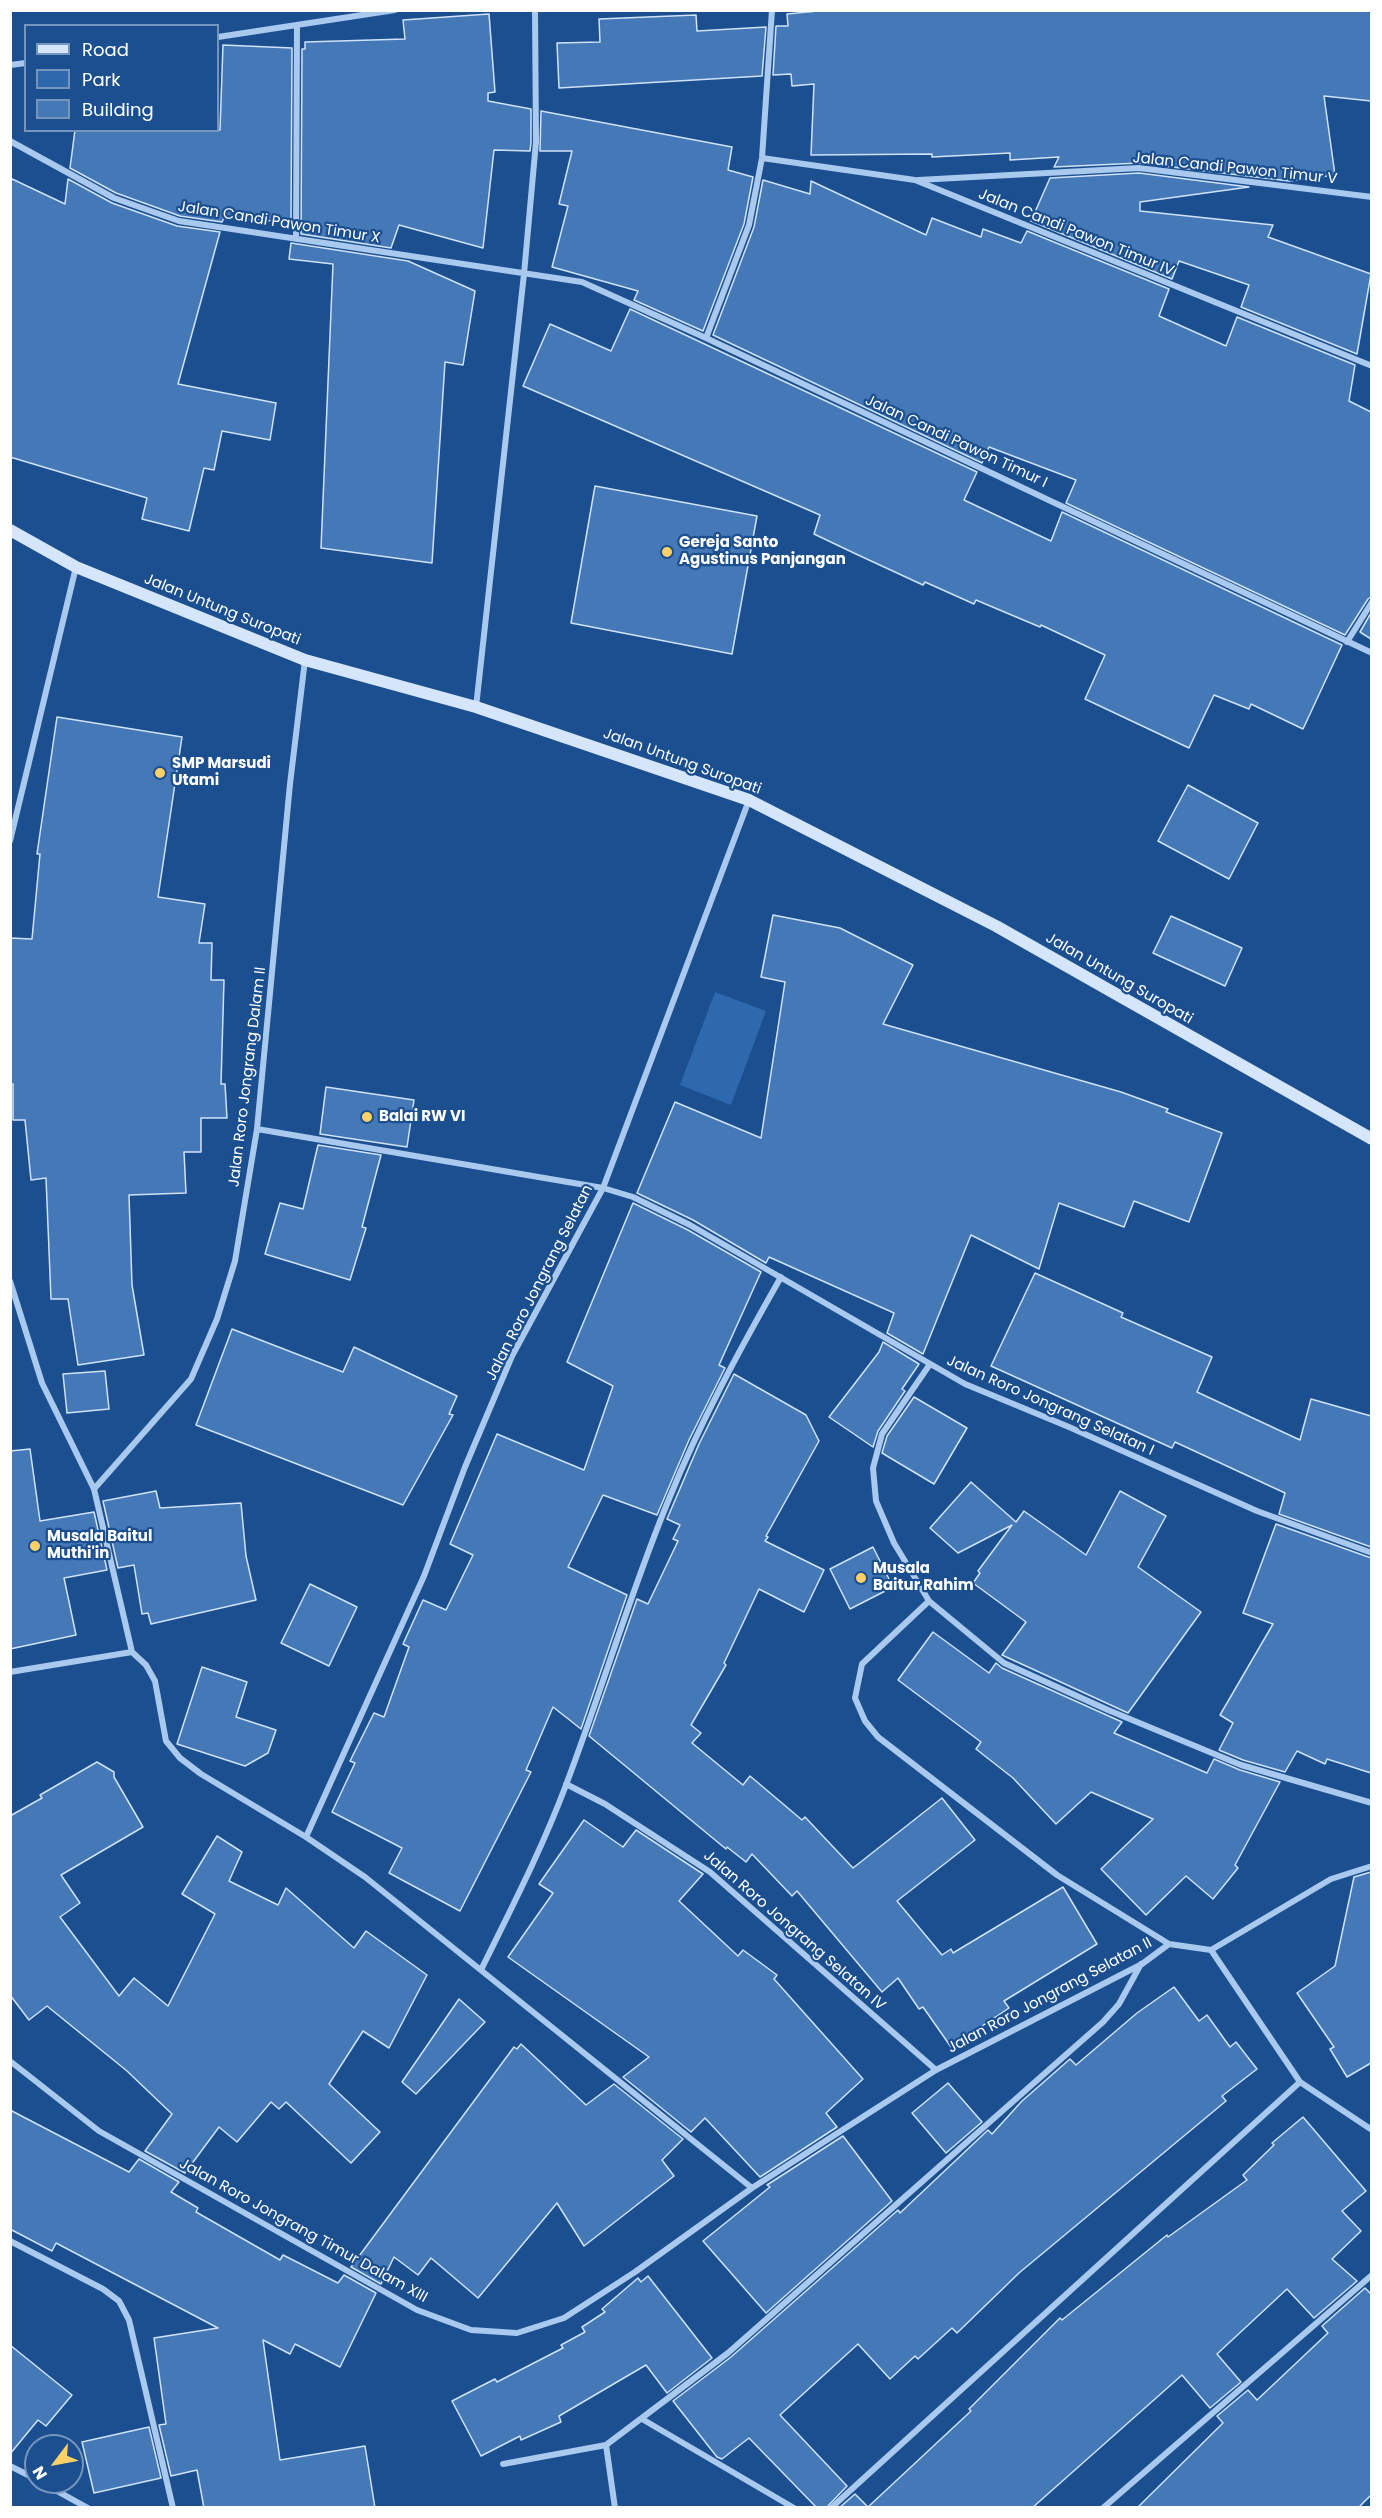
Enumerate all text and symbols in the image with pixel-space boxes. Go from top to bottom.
legend [24,24,219,132]
text: Road [82,37,129,62]
text: Park [82,67,121,92]
text: Building [82,97,154,122]
street label: Jalan Candi Pawon Timur V [1132,149,1338,189]
street label: Jalan Candi Pawon Timur IV [976,185,1176,281]
street label: Jalan Candi Pawon Timur X [176,198,382,248]
street label: Jalan Candi Pawon Timur I [862,392,1050,492]
place label: Gereja Santo Agustinus Panjangan [679,534,846,569]
marker: Gereja Santo Agustinus Panjangan [660,545,674,559]
street label: Jalan Untung Suropati [141,570,303,650]
street label: Jalan Untung Suropati [600,725,764,799]
place label: SMP Marsudi Utami [172,755,271,790]
marker: SMP Marsudi Utami [153,766,167,780]
street label: Jalan Untung Suropati [1042,929,1196,1029]
street label: Jalan Roro Jongrang Dalam II [226,966,270,1188]
place label: Balai RW VI [379,1108,465,1126]
marker: Balai RW VI [360,1110,374,1124]
street label: Jalan Roro Jongrang Selatan [483,1182,597,1384]
street label: Jalan Roro Jongrang Selatan I [944,1352,1156,1460]
place label: Musala Baitul Muthi'in [47,1528,152,1563]
marker: Musala Baitul Muthi'in [28,1539,42,1553]
place label: Musala Baitur Rahim [873,1560,974,1595]
marker: Musala Baitur Rahim [854,1571,868,1585]
street label: Jalan Roro Jongrang Selatan IV [699,1847,889,2015]
street label: Jalan Roro Jongrang Selatan II [945,1934,1155,2058]
street label: Jalan Roro Jongrang Timur Dalam XIII [176,2155,430,2307]
north arrow [24,2434,84,2494]
text: N [27,2462,53,2484]

